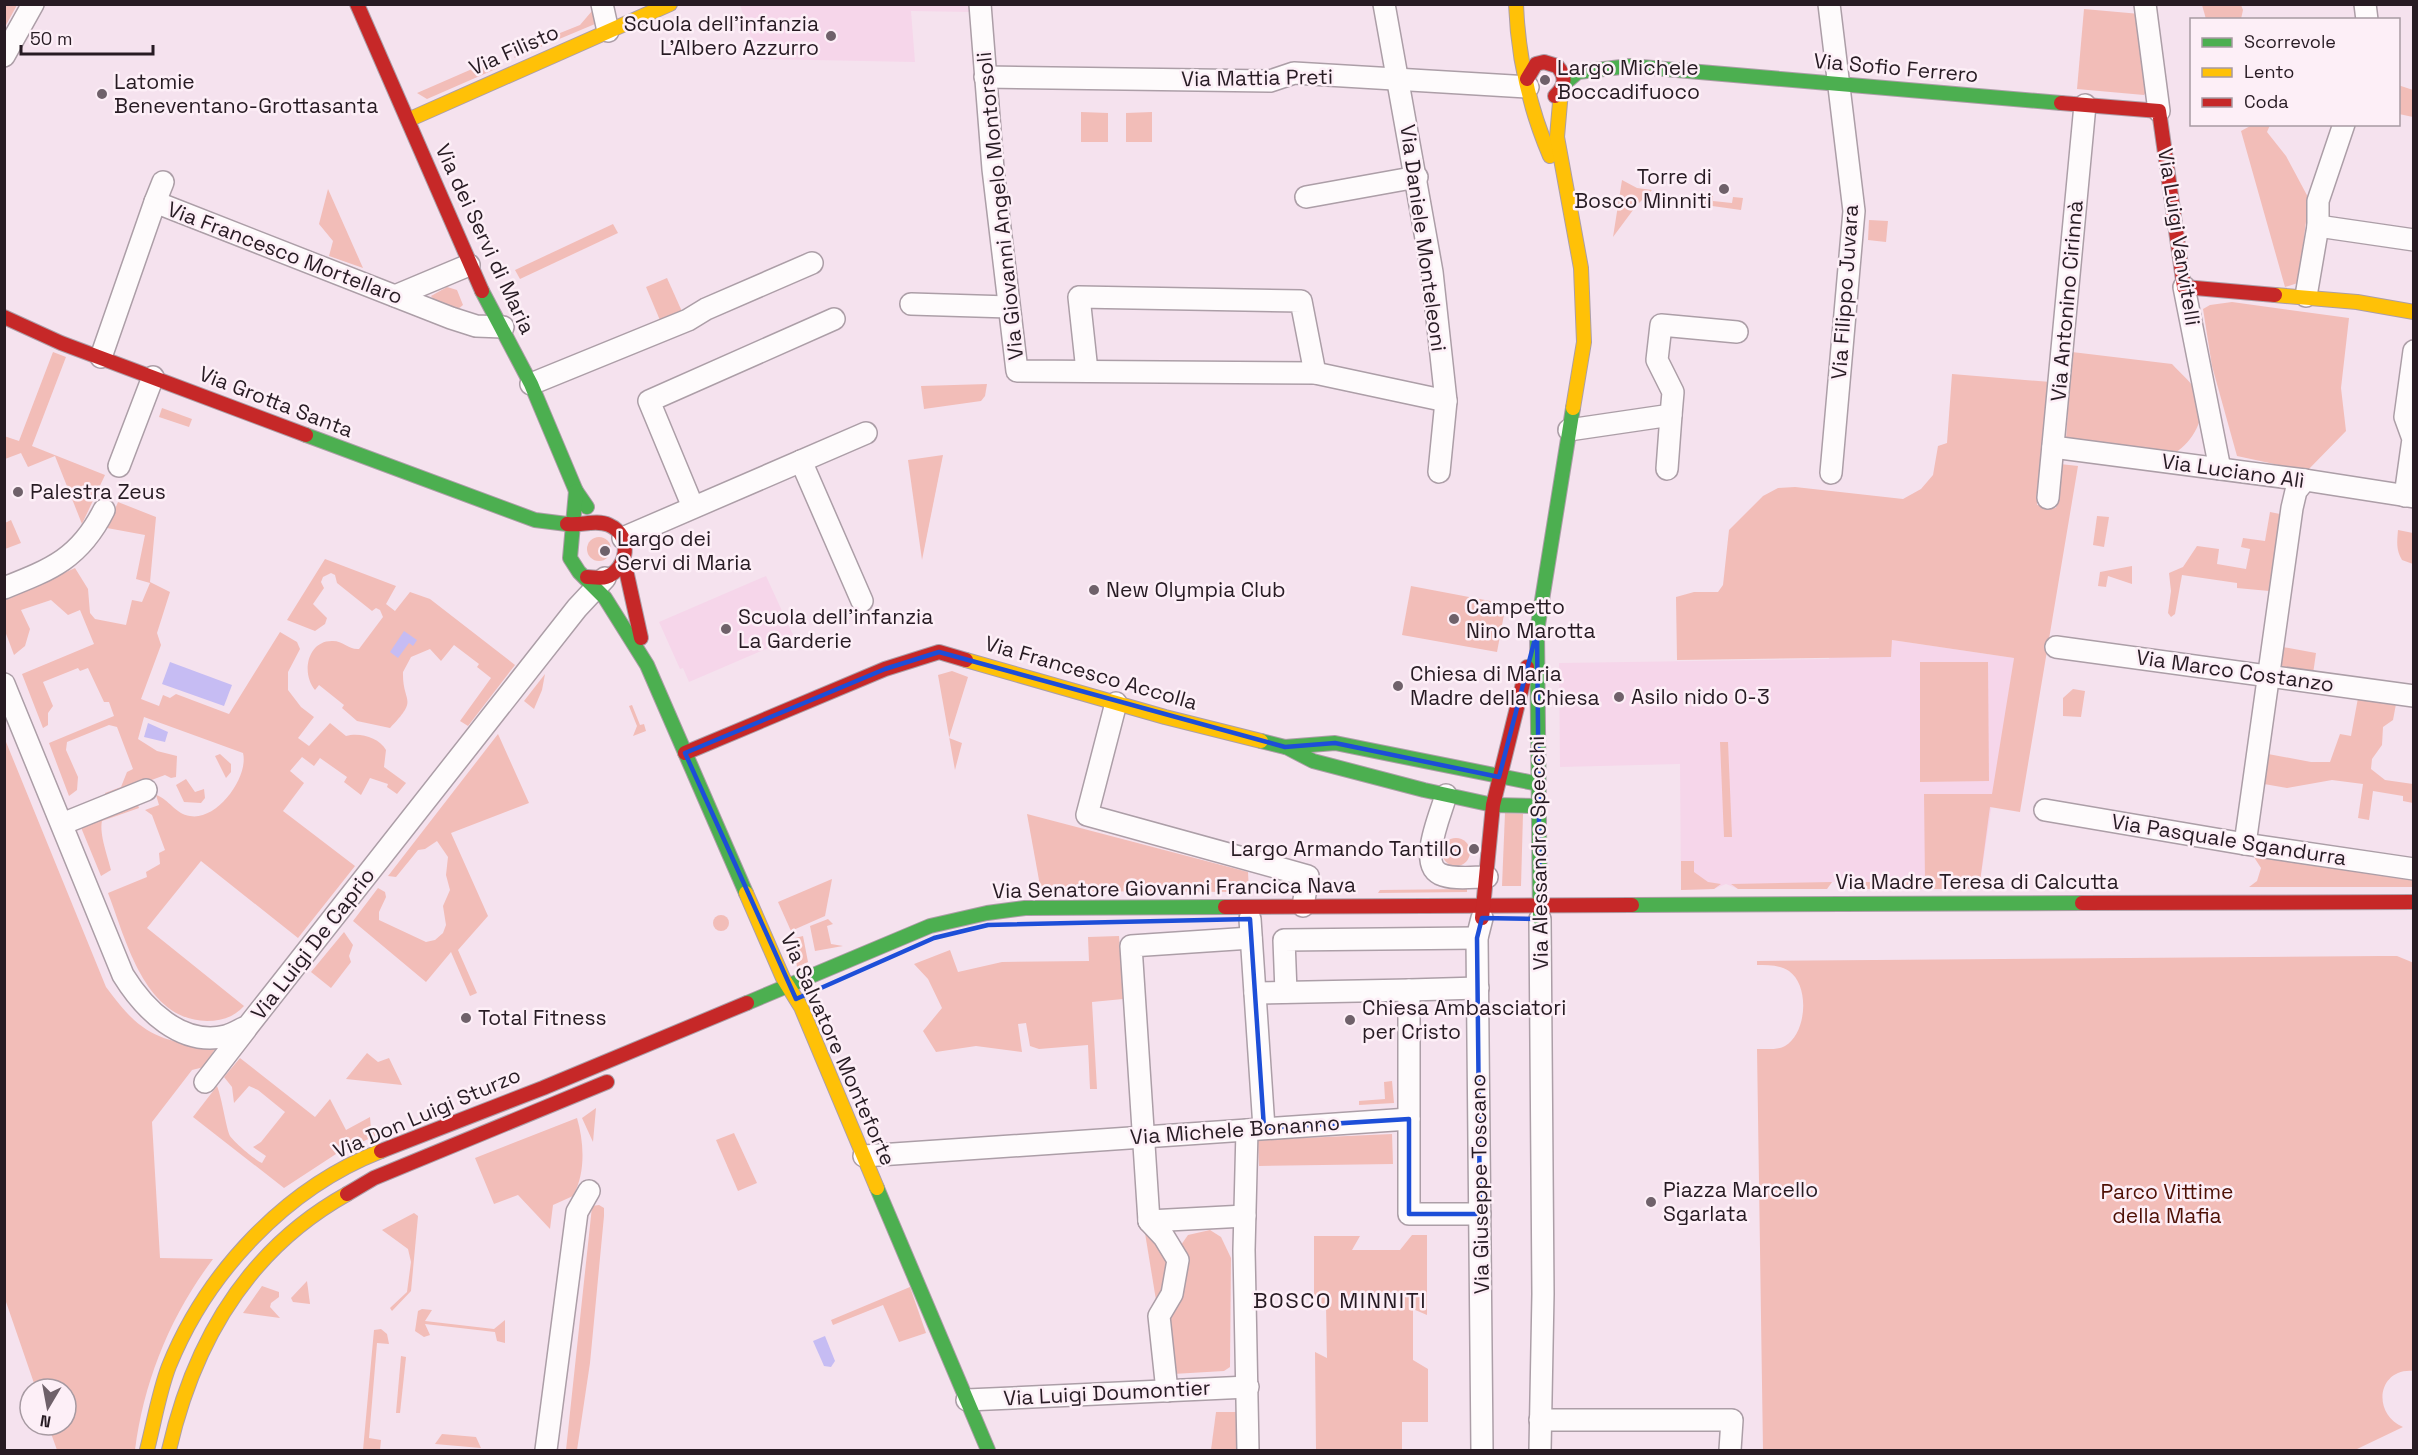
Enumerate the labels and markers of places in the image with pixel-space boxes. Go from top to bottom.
place label: Scuola dell'infanzia L'Albero Azzurro [624,10,819,61]
marker: Scuola dell'infanzia L'Albero Azzurro [824,29,838,43]
place label: Largo Michele Boccadifuoco [1557,54,1700,105]
place label: Latomie Beneventano-Grottasanta [114,68,378,119]
marker: Largo Michele Boccadifuoco [1538,73,1552,87]
marker: Latomie Beneventano-Grottasanta [95,87,109,101]
place label: Torre di Bosco Minniti [1574,163,1712,214]
marker: Torre di Bosco Minniti [1717,182,1731,196]
place label: Palestra Zeus [30,478,166,505]
marker: Palestra Zeus [11,485,25,499]
place label: Largo dei Servi di Maria [617,525,752,576]
marker: Largo dei Servi di Maria [598,544,612,558]
place label: New Olympia Club [1106,576,1286,603]
marker: New Olympia Club [1087,583,1101,597]
place label: Campetto Nino Marotta [1466,593,1596,644]
place label: Scuola dell'infanzia La Garderie [738,603,933,654]
marker: Campetto Nino Marotta [1447,612,1461,626]
marker: Scuola dell'infanzia La Garderie [719,622,733,636]
place label: Chiesa di Maria Madre della Chiesa [1410,660,1600,711]
marker: Chiesa di Maria Madre della Chiesa [1391,679,1405,693]
place label: Asilo nido 0-3 [1631,683,1770,710]
marker: Asilo nido 0-3 [1612,690,1626,704]
place label: Largo Armando Tantillo [1231,835,1462,862]
marker: Largo Armando Tantillo [1467,842,1481,856]
place label: Chiesa Ambasciatori per Cristo [1362,994,1566,1045]
place label: Total Fitness [478,1004,607,1031]
marker: Total Fitness [459,1011,473,1025]
marker: Chiesa Ambasciatori per Cristo [1343,1013,1357,1027]
place label: Piazza Marcello Sgarlata [1663,1176,1818,1227]
marker: Piazza Marcello Sgarlata [1644,1195,1658,1209]

